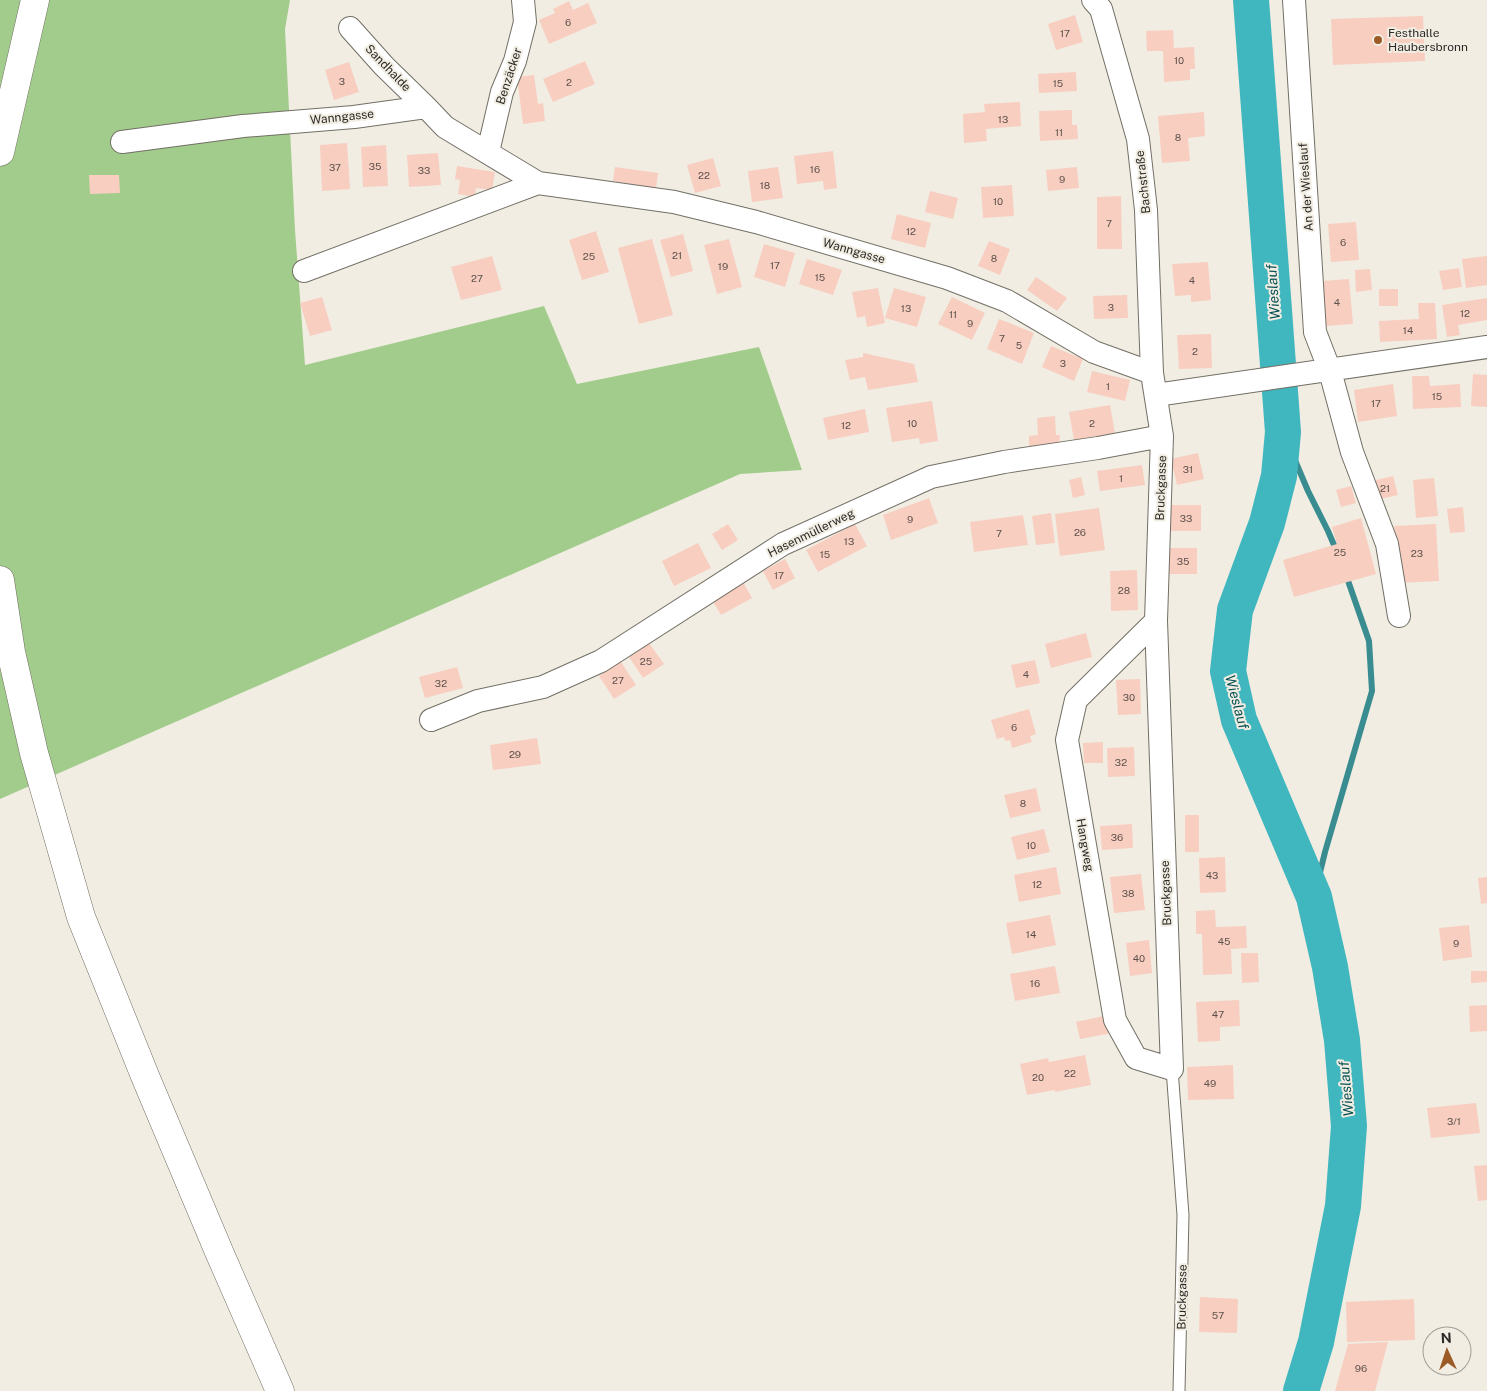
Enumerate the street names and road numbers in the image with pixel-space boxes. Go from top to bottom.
street label: Sandhalde [362,42,414,94]
street label: Benzäcker [493,46,525,106]
street label: Wanngasse [309,107,375,127]
street label: An der Wieslauf [1296,142,1316,232]
street label: Bachstraße [1133,149,1153,214]
street label: Wanngasse [821,235,887,267]
street label: Bruckgasse [1153,455,1169,521]
street label: Hasenmüllerweg [765,506,857,560]
street label: Hangweg [1073,817,1097,873]
street label: Bruckgasse [1158,860,1174,926]
street label: Bruckgasse [1174,1264,1190,1330]

